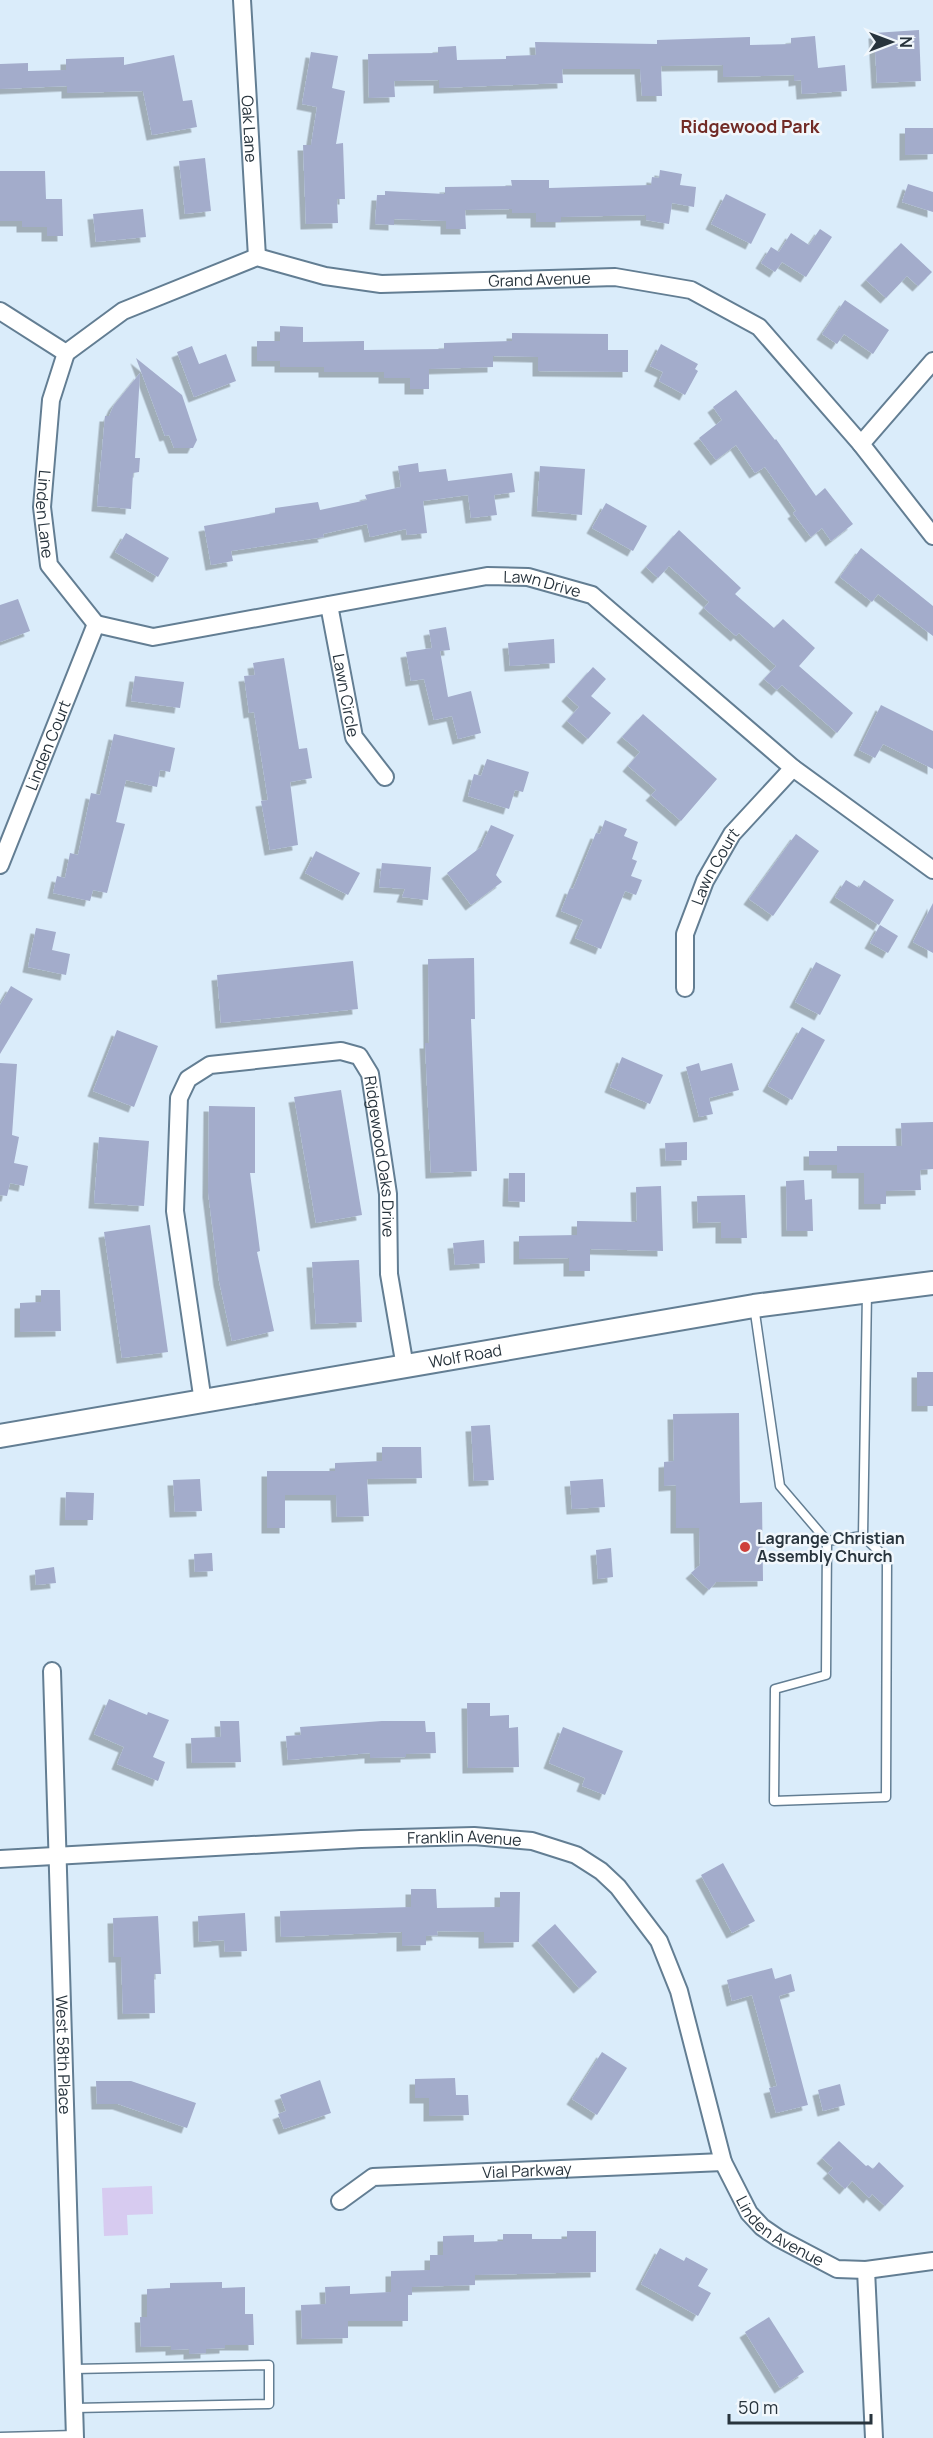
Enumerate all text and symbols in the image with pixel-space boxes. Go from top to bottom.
north arrow [861,12,921,72]
text: N [895,36,917,48]
street label: Oak Lane [237,94,262,163]
district label: Ridgewood Park [680,114,821,138]
street label: Grand Avenue [488,267,591,292]
street label: Linden Lane [31,469,59,560]
street label: Lawn Drive [503,565,584,602]
street label: Lawn Circle [327,652,365,739]
street label: Linden Court [20,697,76,794]
street label: Lawn Court [686,823,744,908]
street label: Ridgewood Oaks Drive [359,1074,400,1237]
street label: Wolf Road [427,1339,503,1373]
place label: Lagrange Christian Assembly Church [757,1527,905,1567]
marker: Lagrange Christian Assembly Church [738,1540,752,1554]
street label: Franklin Avenue [407,1825,523,1851]
street label: West 58th Place [51,1995,76,2115]
street label: Vial Parkway [482,2157,573,2183]
street label: Linden Avenue [731,2192,828,2271]
scale bar [729,2387,872,2425]
text: 50 m [738,2395,778,2419]

